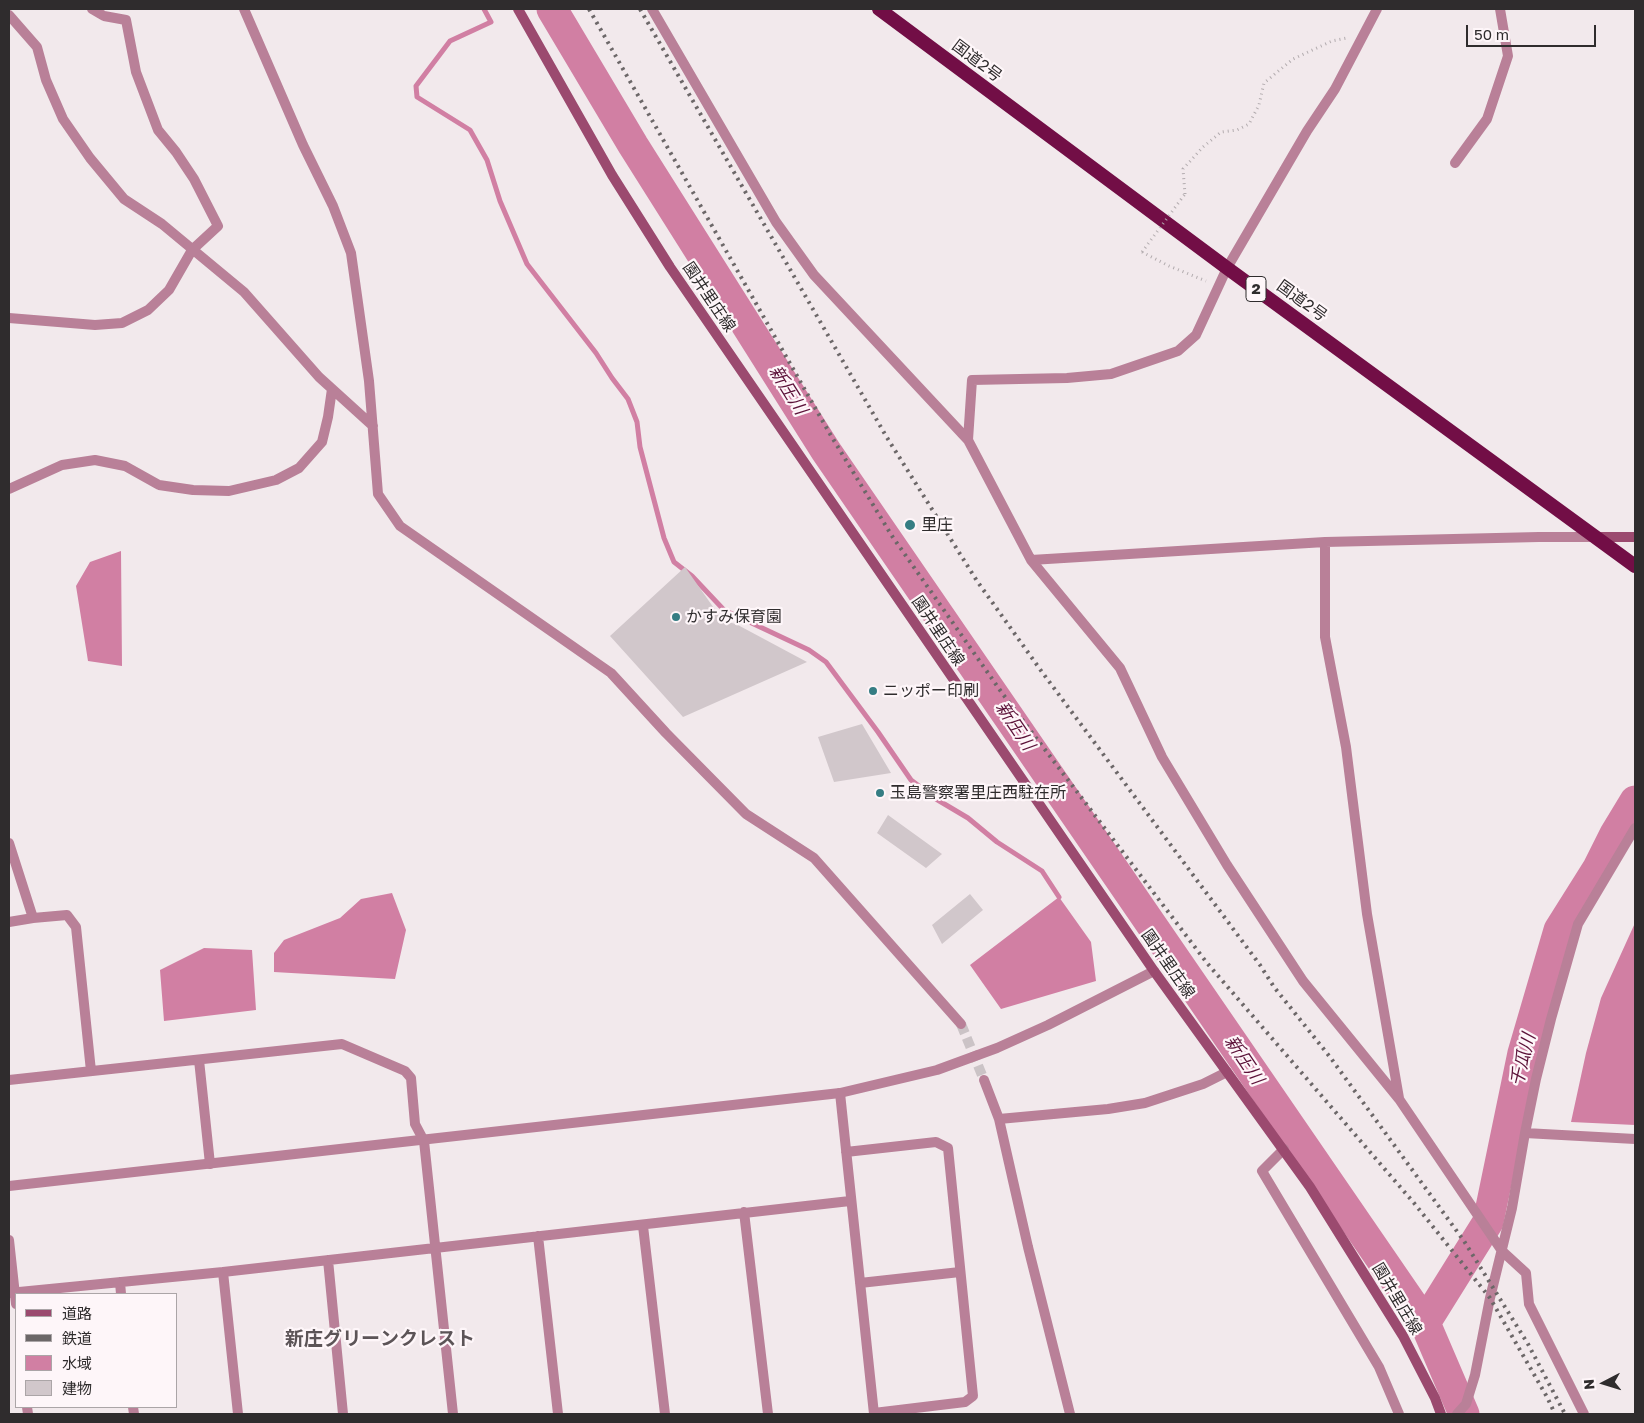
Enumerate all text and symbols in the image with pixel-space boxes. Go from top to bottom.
scale bar [1469,15,1599,47]
text: 50 m [1474,25,1509,43]
street label: 国道2号 [948,36,1006,86]
street label: 園井里庄線 [679,258,739,336]
road number: 2 [1246,276,1266,302]
street label: 国道2号 [1273,276,1331,326]
water label: 新圧川 [765,361,811,419]
place label: 里庄 [921,515,953,535]
marker: 里庄 [903,518,917,532]
street label: 園井里庄線 [908,592,968,670]
place label: かすみ保育園 [686,607,782,627]
marker: かすみ保育園 [670,611,682,623]
place label: ニッポー印刷 [883,681,979,701]
marker: ニッポー印刷 [867,685,879,697]
water label: 新圧川 [991,698,1039,754]
place label: 玉島警察署里庄西駐在所 [890,783,1066,803]
marker: 玉島警察署里庄西駐在所 [874,787,886,799]
street label: 園井里庄線 [1137,926,1199,1002]
water label: 千瓜川 [1506,1031,1540,1089]
water label: 新圧川 [1220,1032,1268,1088]
street label: 園井里庄線 [1368,1260,1426,1338]
legend [15,1293,178,1408]
text: 道路 [62,1304,92,1322]
district label: 新庄グリーンクレスト [285,1328,475,1350]
text: 鉄道 [62,1329,92,1347]
text: 水域 [62,1354,92,1372]
north arrow [1579,1358,1629,1408]
text: N [1580,1378,1597,1390]
text: 建物 [62,1379,92,1397]

